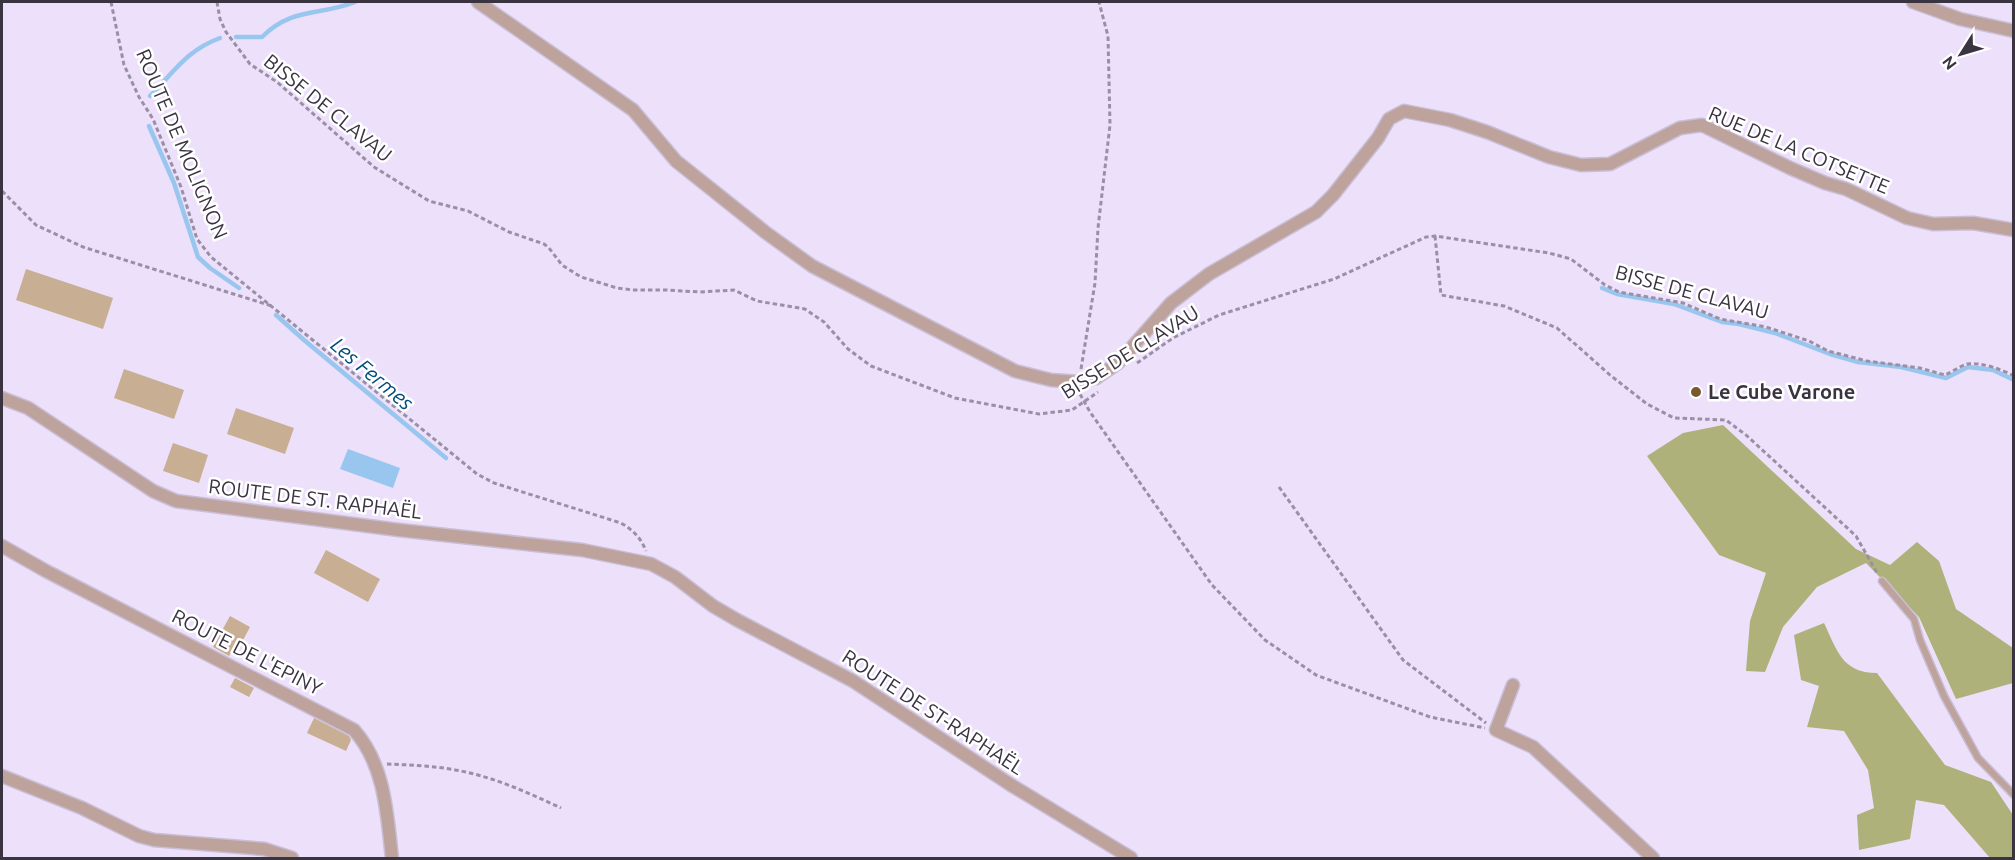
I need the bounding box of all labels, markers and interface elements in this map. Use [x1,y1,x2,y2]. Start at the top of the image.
north arrow [1931,24,1991,84]
street label: ROUTE DE MOLIGNON [132,45,233,242]
street label: BISSE DE CLAVAU [260,49,397,166]
text: N [1938,53,1960,73]
street label: RUE DE LA COTSETTE [1705,101,1893,198]
street label: BISSE DE CLAVAU [1613,260,1771,323]
street label: BISSE DE CLAVAU [1057,300,1203,403]
water label: Les Fermes [327,332,419,415]
place label: Le Cube Varone [1708,380,1855,403]
marker: Le Cube Varone [1689,385,1703,399]
street label: ROUTE DE ST. RAPHAËL [207,474,423,523]
street label: ROUTE DE L'EPINY [168,604,327,700]
street label: ROUTE DE ST-RAPHAËL [838,644,1028,779]

